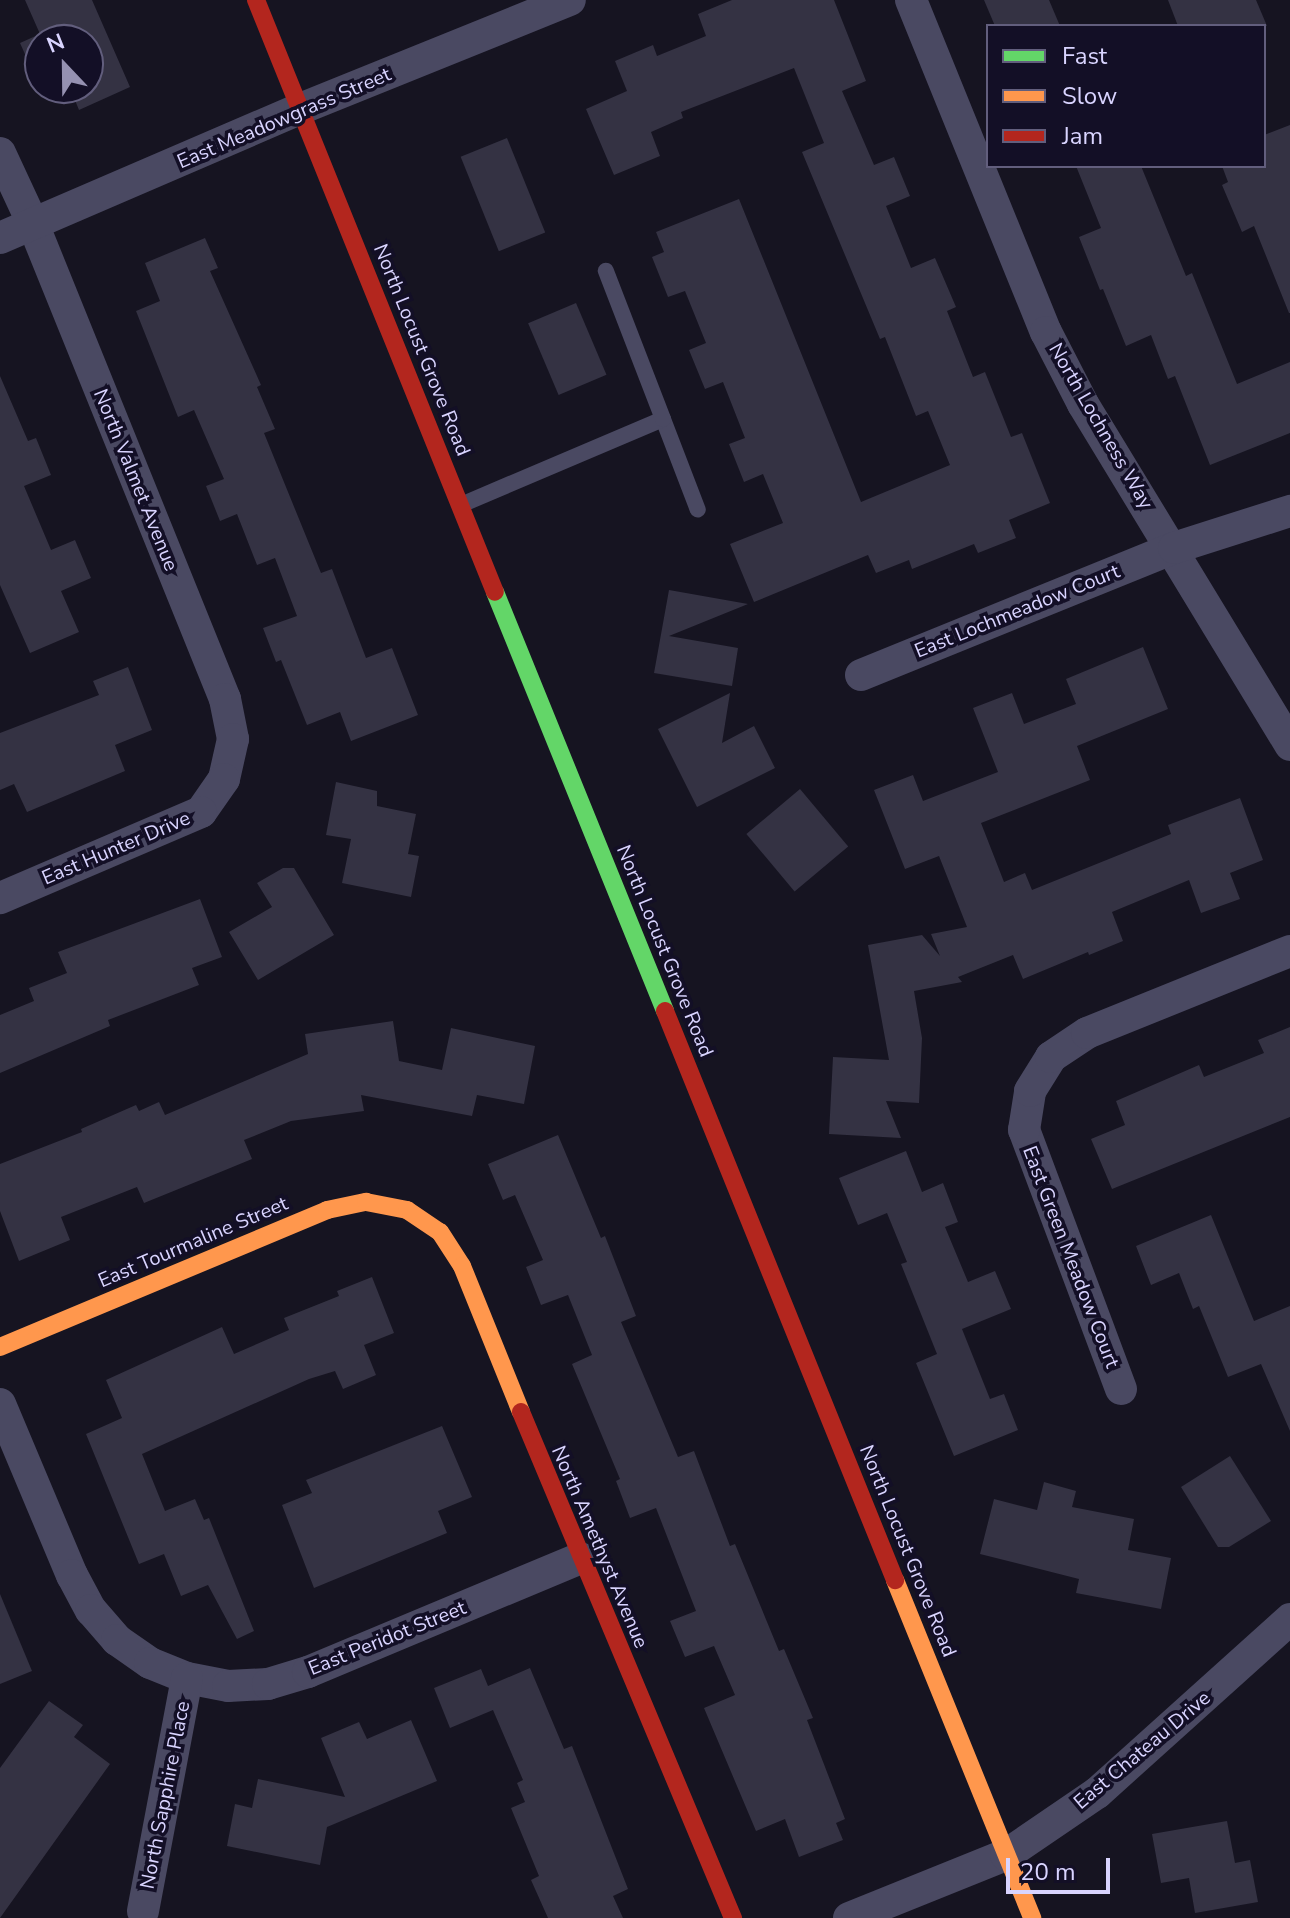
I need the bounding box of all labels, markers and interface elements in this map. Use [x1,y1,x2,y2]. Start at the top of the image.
north arrow [24,24,104,104]
legend [986,24,1266,168]
text: N [43,27,69,61]
text: Fast [1062,40,1107,72]
street label: East Meadowgrass Street [174,62,394,174]
text: Slow [1062,80,1117,112]
text: Jam [1062,120,1103,152]
street label: North Locust Grove Road [369,241,475,459]
street label: North Lochness Way [1044,339,1158,513]
street label: North Valmet Avenue [88,385,184,575]
street label: East Lochmeadow Court [911,559,1123,663]
street label: East Hunter Drive [38,806,194,890]
street label: North Locust Grove Road [612,842,718,1060]
street label: East Green Meadow Court [1018,1143,1124,1371]
street label: East Tourmaline Street [95,1191,291,1293]
street label: North Amethyst Avenue [546,1442,654,1652]
street label: North Locust Grove Road [855,1442,961,1660]
street label: East Peridot Street [305,1595,469,1681]
street label: East Chateau Drive [1069,1686,1215,1814]
street label: North Sapphire Place [135,1699,195,1891]
scale bar [1010,1842,1114,1892]
text: 20 m [1020,1856,1076,1888]

